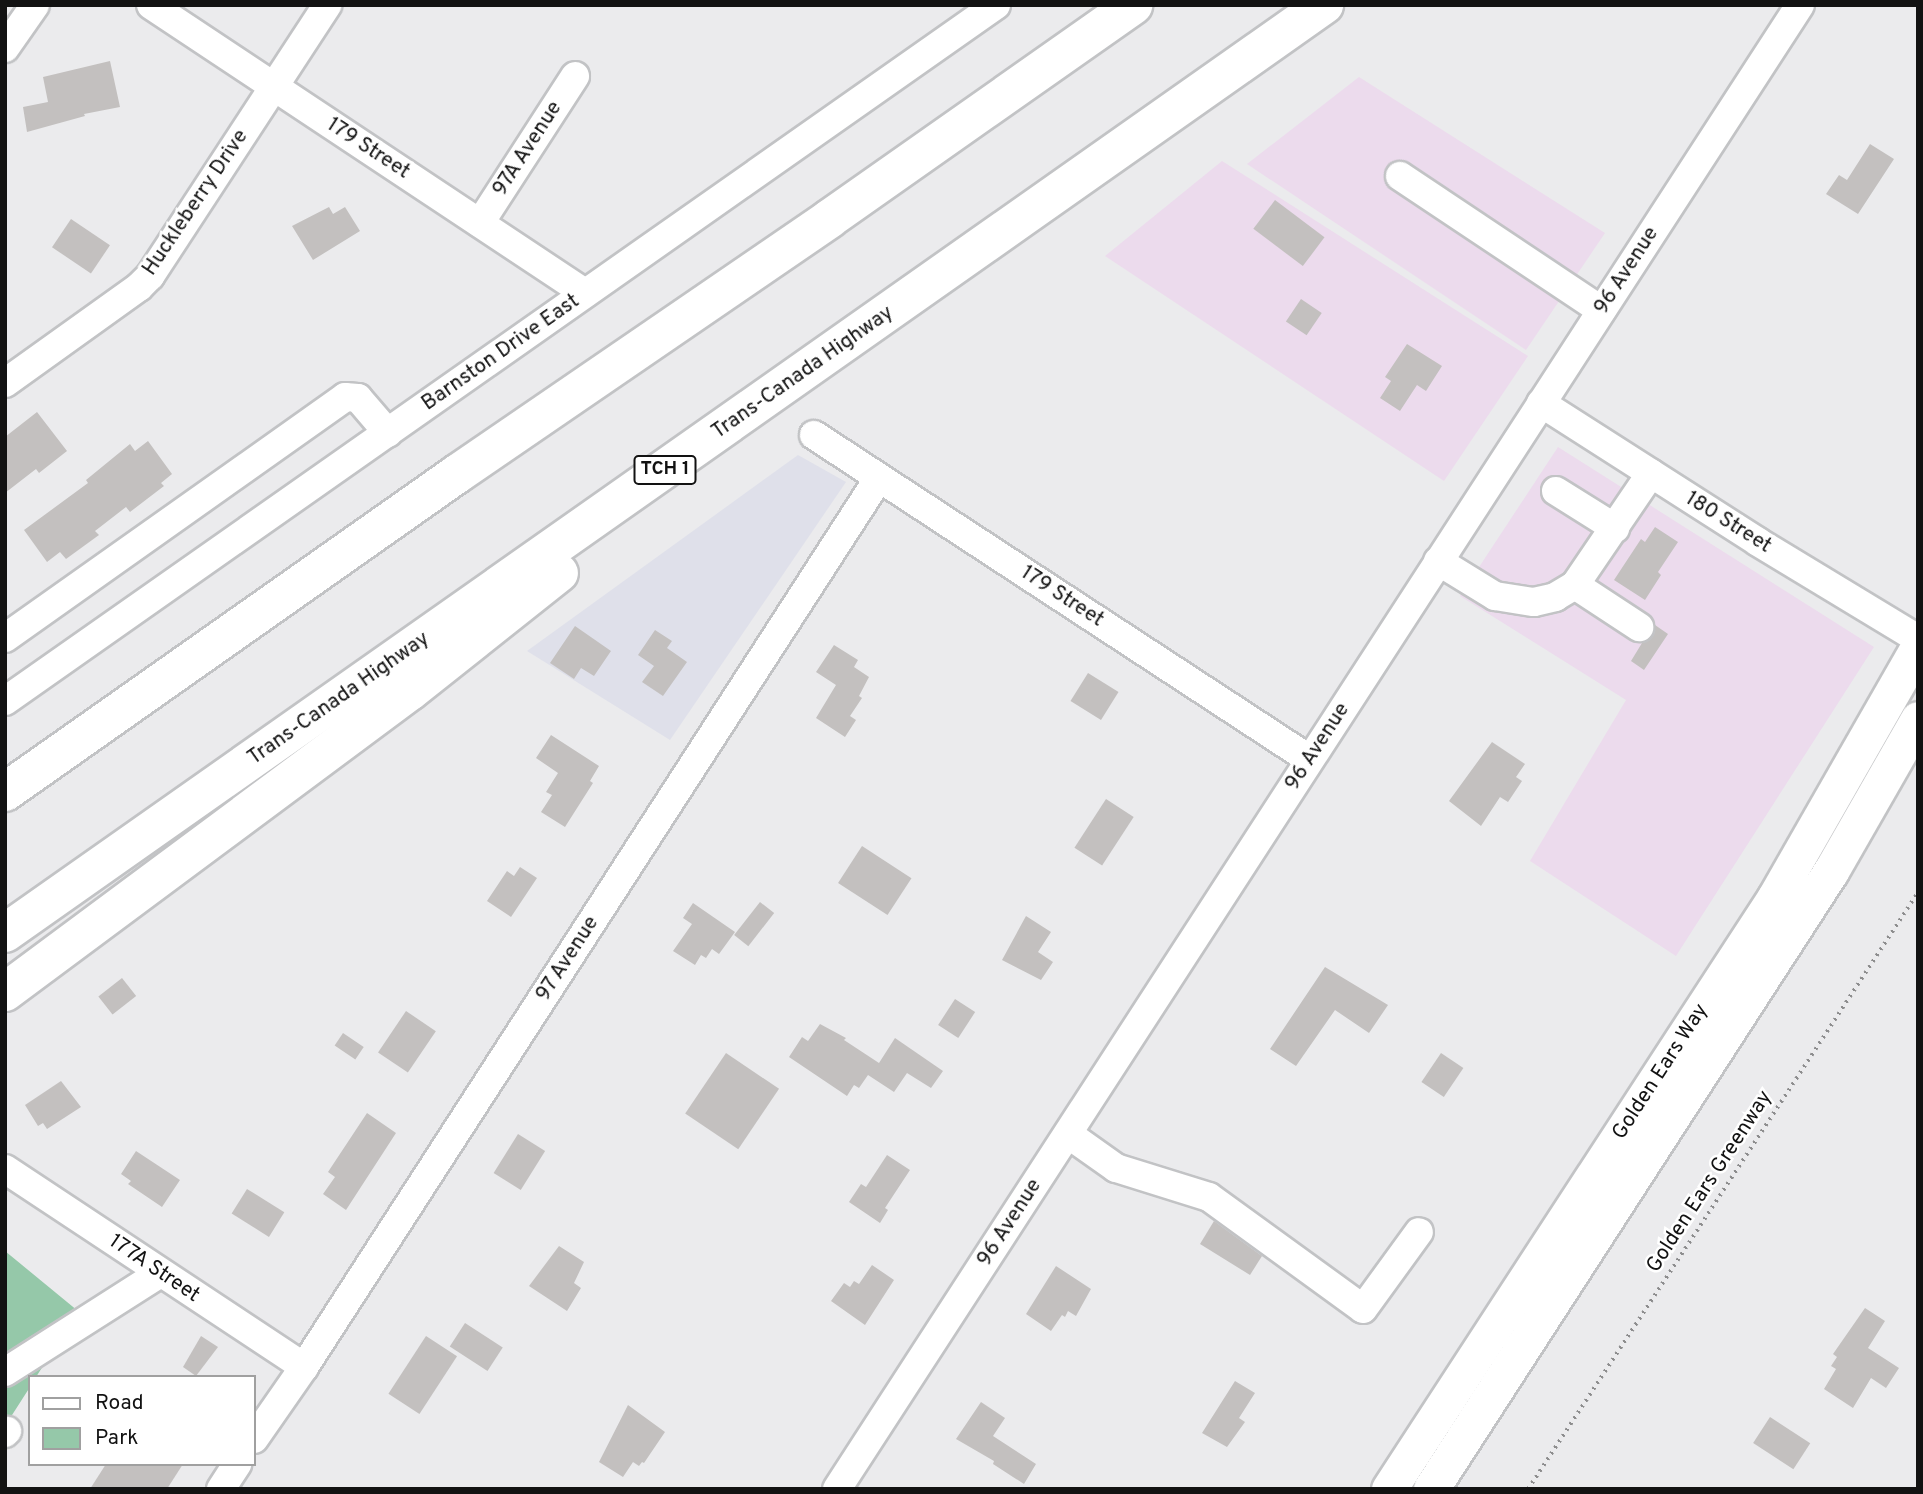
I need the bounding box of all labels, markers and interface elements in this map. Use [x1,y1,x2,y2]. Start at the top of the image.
street label: 97A Avenue [488,96,568,202]
street label: 179 Street [322,113,414,185]
street label: Huckleberry Drive [138,125,254,281]
street label: 96 Avenue [1589,222,1665,320]
street label: Barnston Drive East [417,289,585,417]
street label: Trans-Canada Highway [707,301,899,445]
road number: TCH 1 [634,454,696,485]
street label: 180 Street [1680,487,1776,559]
street label: 179 Street [1016,561,1108,633]
street label: Trans-Canada Highway [243,627,435,771]
street label: 96 Avenue [1280,698,1356,796]
street label: 97 Avenue [531,911,605,1007]
street label: Golden Ears Way [1608,999,1714,1145]
street label: Golden Ears Greenway [1642,1086,1778,1278]
street label: 96 Avenue [972,1174,1048,1272]
street label: 177A Street [103,1229,205,1309]
legend [28,1375,256,1466]
text: Road [95,1390,144,1417]
text: Park [95,1425,138,1452]

